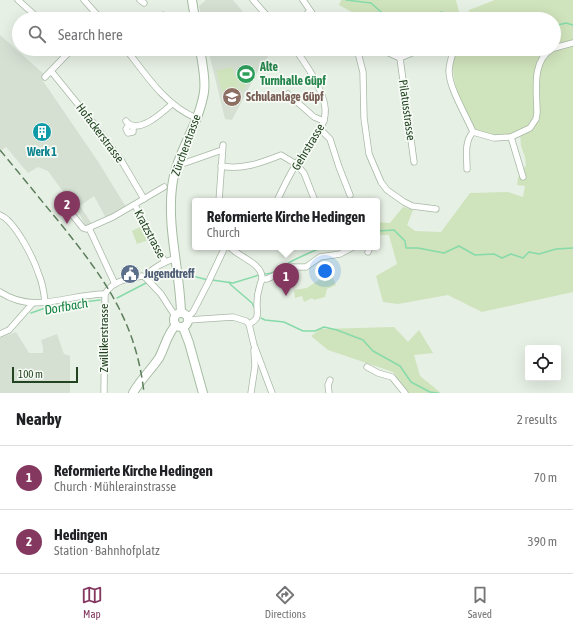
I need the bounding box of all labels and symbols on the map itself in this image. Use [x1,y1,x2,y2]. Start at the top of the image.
place label: Alte Turnhalle Güpf [259,60,326,88]
sports icon: Alte Turnhalle Güpf [235,63,257,85]
street label: Pilatusstrasse [396,79,418,141]
school or university icon: Schulanlage Güpf [221,86,243,108]
place label: Schulanlage Güpf [246,90,324,104]
street label: Hofackerstrasse [73,101,127,165]
street label: Zürcherstrasse [168,112,204,178]
building icon: Werk 1 [31,121,53,143]
street label: Gehrstrasse [289,121,327,173]
place label: Werk 1 [26,145,57,159]
pin: 2 [54,191,80,224]
street label: Kratzstrasse [131,207,169,261]
your location [315,261,335,281]
public building icon: Jugendtreff [119,263,141,285]
pin: 1 [273,263,299,296]
place label: Jugendtreff [143,267,195,281]
water label: Dorfbach [43,295,90,318]
street label: Zwillikerstrasse [97,304,111,372]
scale bar [12,365,78,384]

